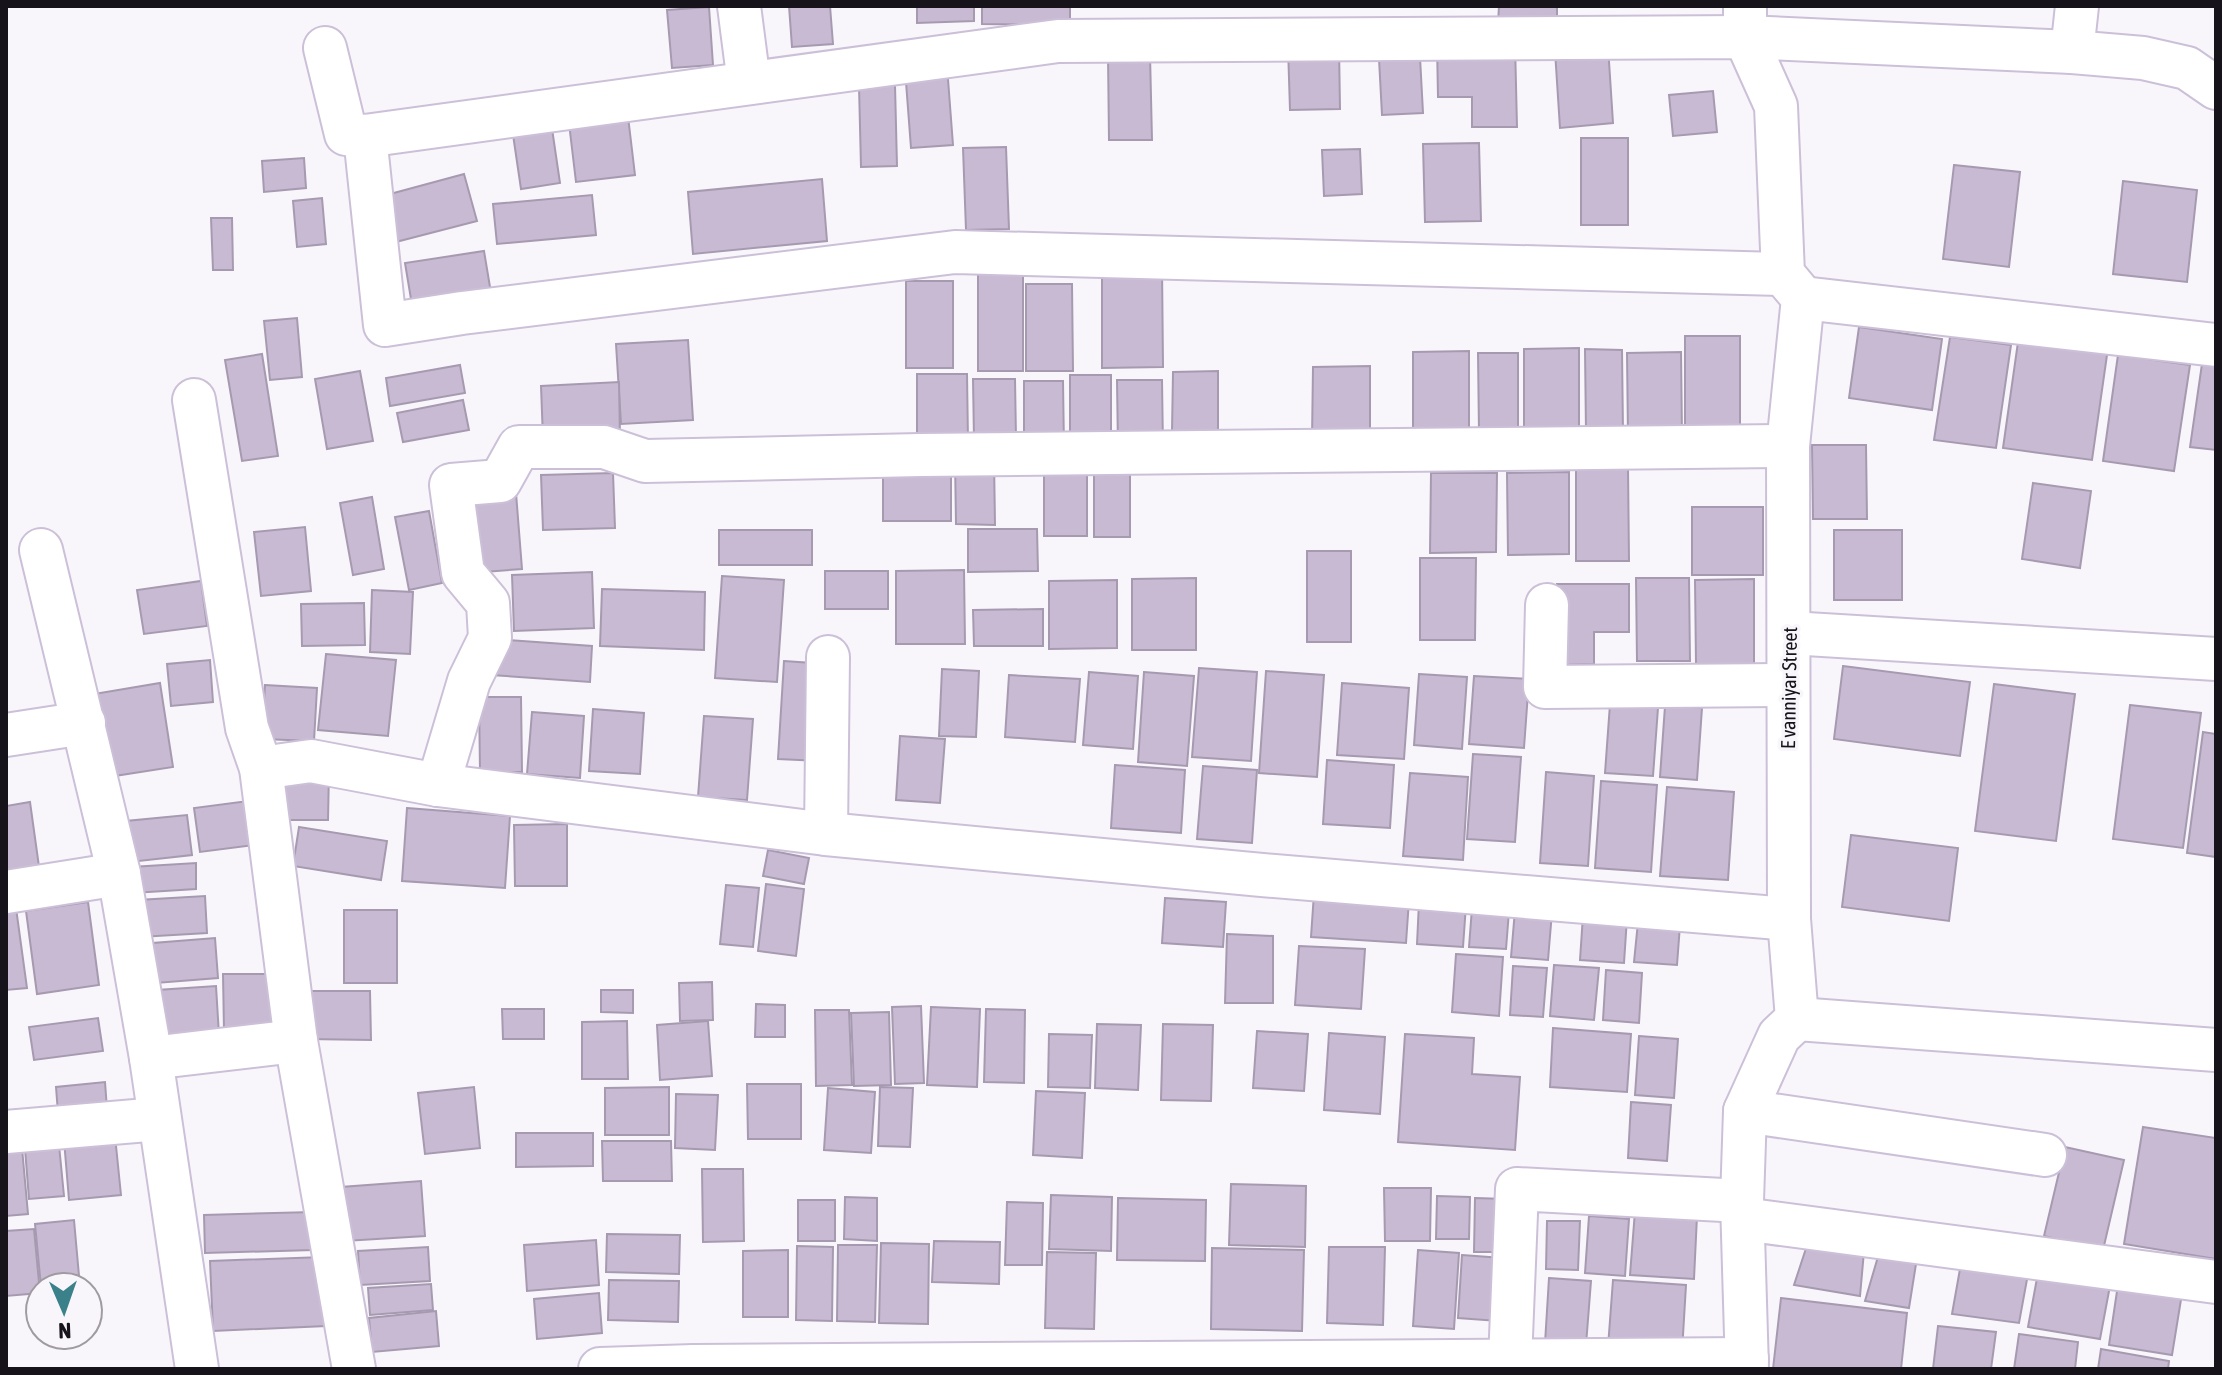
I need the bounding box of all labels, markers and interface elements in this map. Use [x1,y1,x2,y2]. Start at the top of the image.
street label: E vanniyar Street [1776,626,1801,749]
north arrow [24,1271,104,1351]
text: N [58,1318,72,1344]

